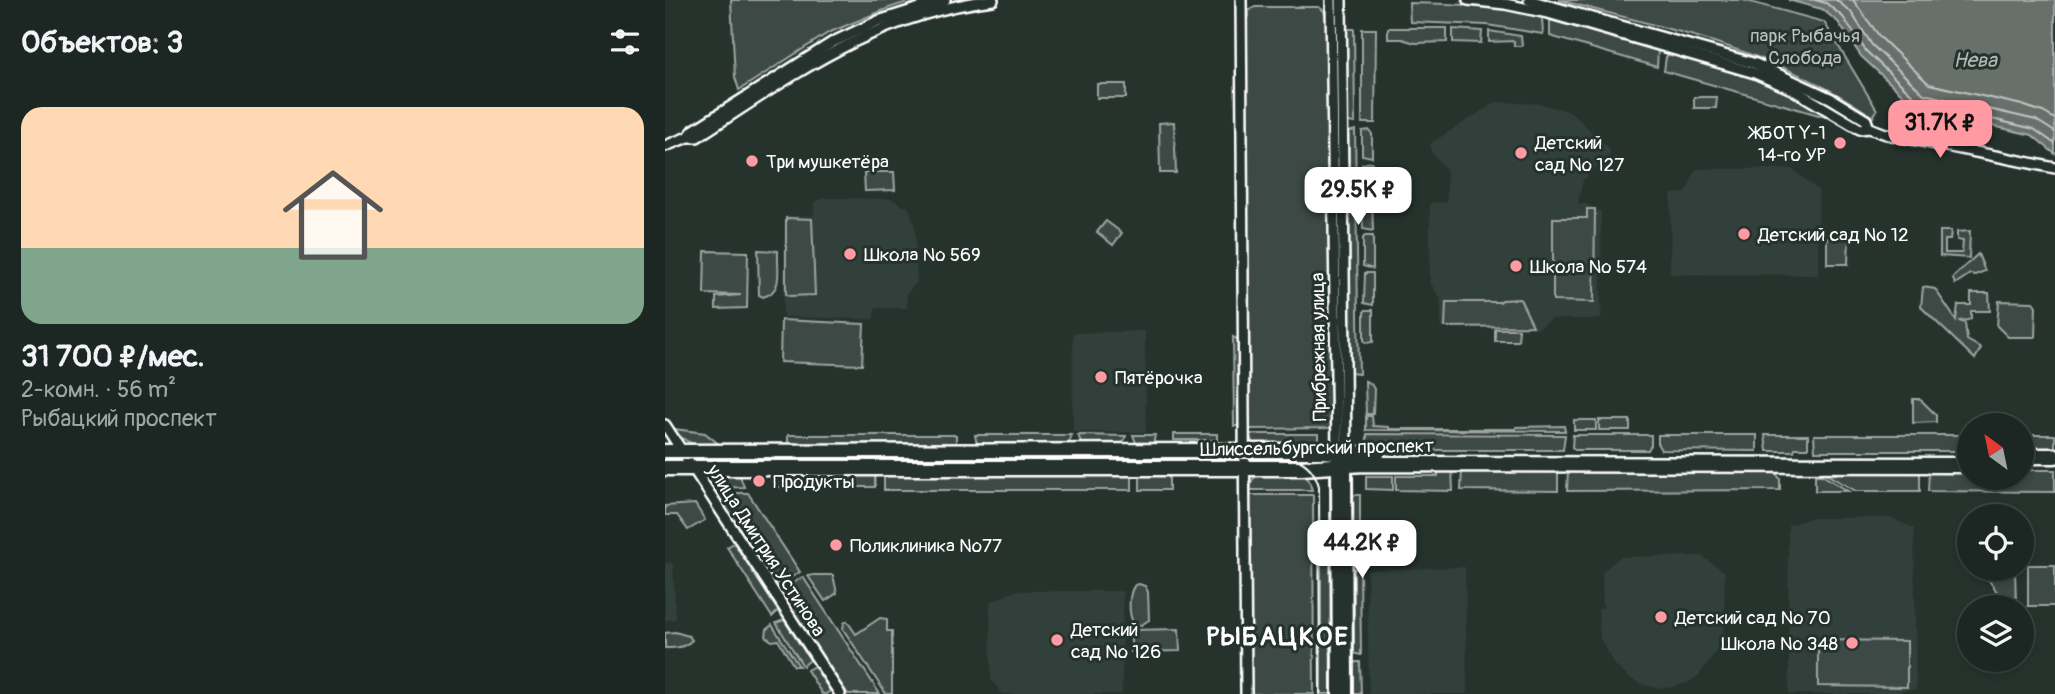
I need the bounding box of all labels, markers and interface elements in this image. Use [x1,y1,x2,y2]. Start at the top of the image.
icon: filters [606,23,644,61]
text: Объектов: 3 [21,24,183,61]
park label: парк Рыбачья Слобода [1750,24,1860,70]
water label: Нева [1953,47,1998,74]
pin: 31.7K ₽ [1875,100,2005,160]
text: 31.7K ₽ [1904,108,1976,137]
place label: ЖБОТ Y-1 14-го УР [1747,121,1827,167]
place label: Детский сад № 127 [1534,131,1624,177]
marker: ЖБОТ Y-1 14-го УР [1832,135,1848,151]
marker: Детский сад № 127 [1513,145,1529,161]
place label: Три мушкетёра [766,150,889,174]
icon: home [270,152,396,278]
marker: Три мушкетёра [744,153,760,169]
pin: 29.5K ₽ [1293,168,1423,227]
text: 29.5K ₽ [1321,175,1395,204]
place label: Детский сад № 12 [1757,223,1909,247]
marker: Детский сад № 12 [1736,226,1752,242]
place label: Школа № 569 [864,243,981,267]
marker: Школа № 569 [842,246,858,262]
place label: Школа № 574 [1530,255,1647,279]
marker: Школа № 574 [1508,258,1524,274]
street label: Прибрежная улица [1306,272,1332,422]
text: 31 700 ₽/мес. [21,338,204,375]
place label: Пятёрочка [1115,366,1203,390]
marker: Пятёрочка [1093,369,1109,385]
text: 2-комн. · 56 m² [21,375,176,404]
text: Рыбацкий проспект [21,404,217,433]
north arrow [1957,413,2033,490]
map controls [1957,413,2034,672]
street label: Шлиссельбургский проспект [1200,434,1435,462]
street label: улица Дмитрия Устинова [701,459,831,641]
place label: Продукты [773,470,855,494]
marker: Продукты [751,473,767,489]
button: locate [1957,504,2034,581]
pin: 44.2K ₽ [1297,520,1427,580]
text: 44.2K ₽ [1323,528,1401,557]
place label: Поликлиника №77 [850,534,1002,558]
marker: Поликлиника №77 [828,537,844,553]
button: layers [1957,595,2034,672]
place label: Детский сад № 70 [1674,606,1831,630]
marker: Детский сад № 70 [1653,609,1669,625]
place label: Детский сад № 126 [1070,618,1161,664]
district label: РЫБАЦКОЕ [1206,621,1350,653]
marker: Детский сад № 126 [1049,632,1065,648]
place label: Школа № 348 [1721,632,1838,656]
marker: Школа № 348 [1844,635,1860,651]

